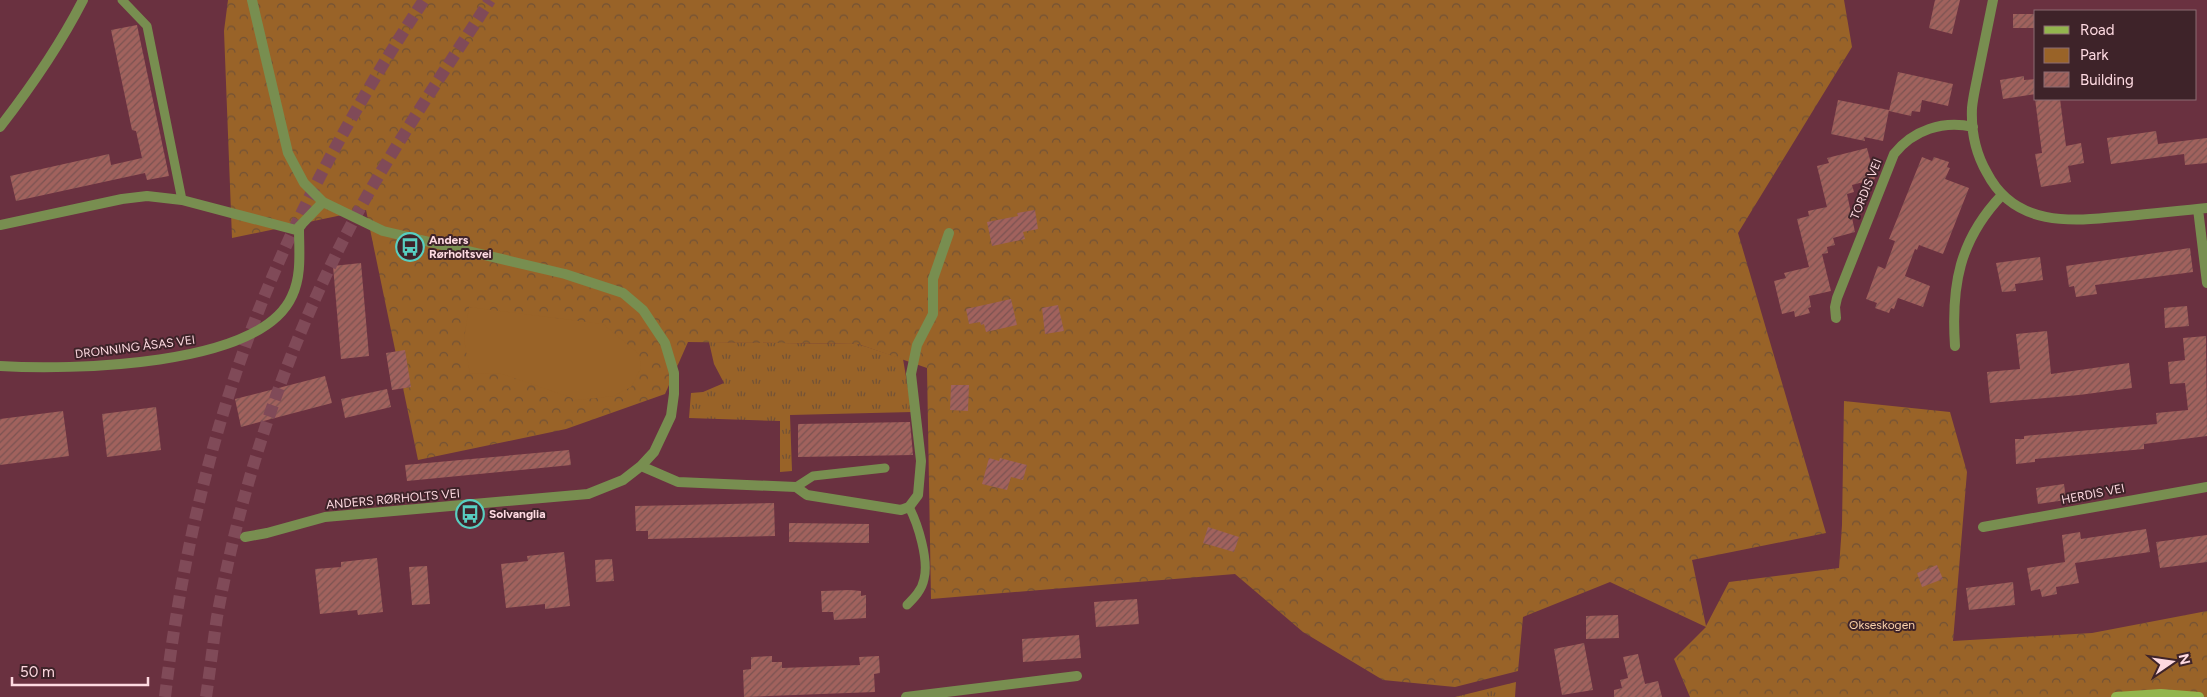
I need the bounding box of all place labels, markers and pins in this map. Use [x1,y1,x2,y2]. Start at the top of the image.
bus stop icon: Anders Rørholtsvei [395,232,425,262]
place label: Anders Rørholtsvei [429,233,492,261]
bus stop icon: Solvanglia [455,499,485,529]
place label: Solvanglia [489,507,546,521]

